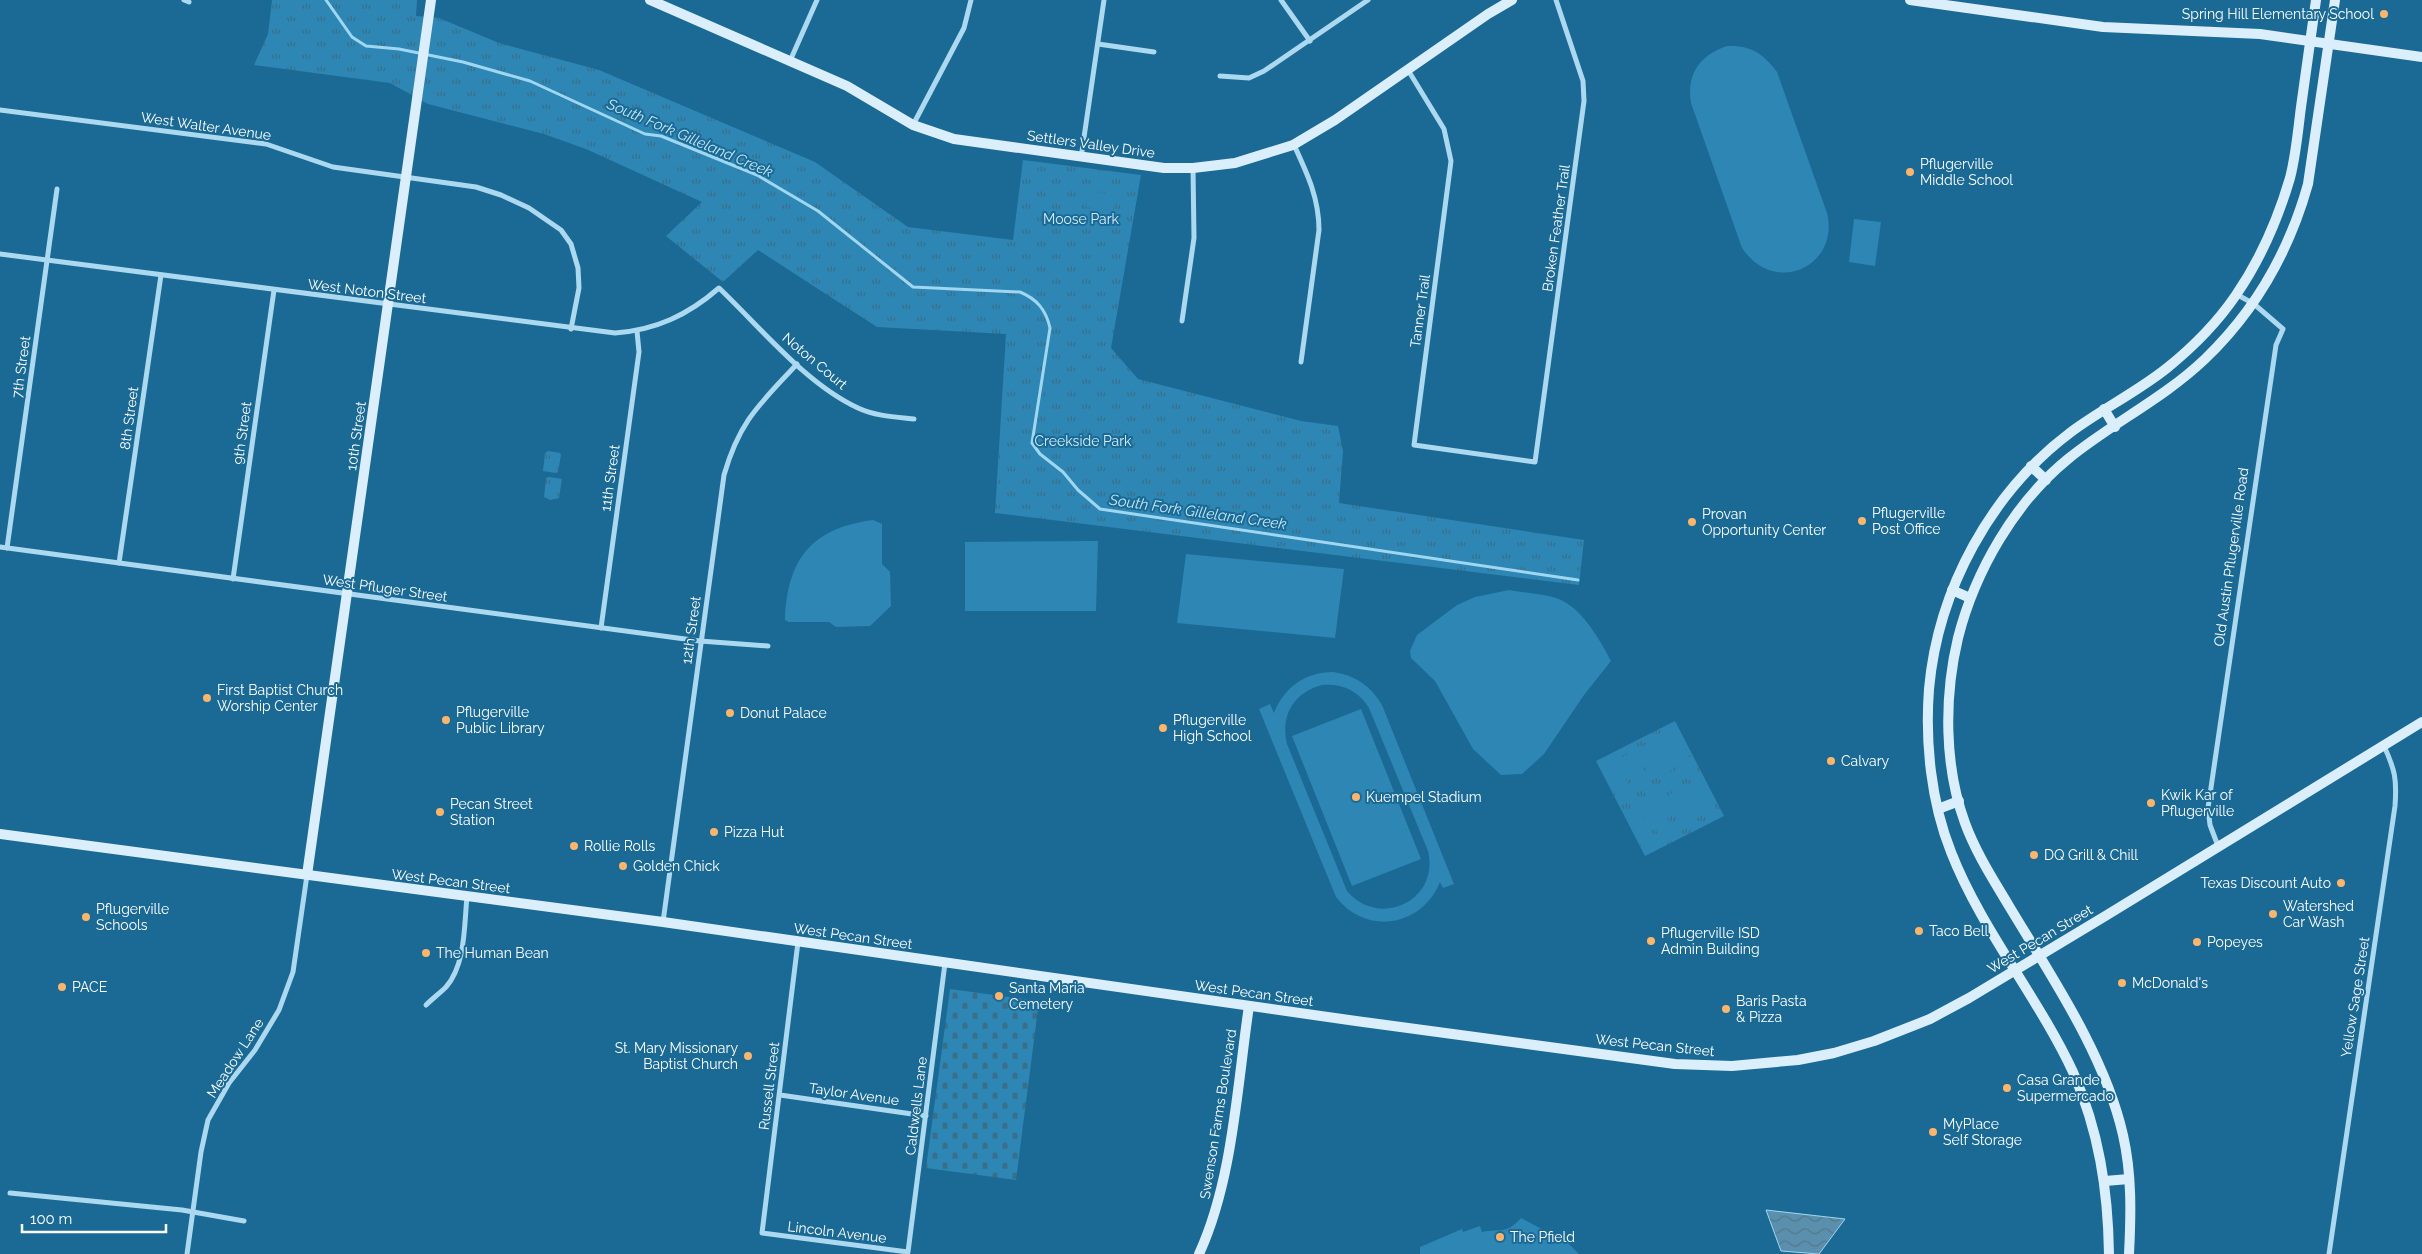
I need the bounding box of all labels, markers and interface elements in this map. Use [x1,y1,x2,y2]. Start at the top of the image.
place label: Spring Hill Elementary School [2182,6,2374,22]
marker: Spring Hill Elementary School [2378,8,2390,20]
water label: South Fork Gilleland Creek [603,94,776,181]
street label: West Walter Avenue [140,109,272,143]
street label: Settlers Valley Drive [1026,127,1156,161]
place label: Pflugerville Middle School [1920,156,2013,188]
street label: Broken Feather Trail [1539,163,1573,293]
marker: Pflugerville Middle School [1904,166,1916,178]
park label: Moose Park [1043,211,1120,227]
street label: Tanner Trail [1407,273,1433,349]
street label: West Noton Street [307,276,427,306]
street label: Noton Court [779,329,851,393]
street label: 7th Street [9,335,33,399]
street label: 8th Street [117,385,141,451]
street label: 9th Street [230,400,254,466]
street label: 10th Street [343,400,369,472]
park label: Creekside Park [1034,433,1132,449]
street label: 11th Street [597,443,623,512]
street label: Old Austin Pflugerville Road [2211,467,2251,647]
water label: South Fork Gilleland Creek [1107,491,1288,533]
place label: Pflugerville Post Office [1872,505,1945,537]
place label: Provan Opportunity Center [1702,506,1826,538]
marker: Pflugerville Post Office [1856,515,1868,527]
marker: Provan Opportunity Center [1686,516,1698,528]
street label: West Pfluger Street [322,571,449,605]
street label: 12th Street [678,595,704,665]
place label: First Baptist Church Worship Center [217,682,343,714]
marker: First Baptist Church Worship Center [201,692,213,704]
place label: Pflugerville Public Library [456,704,545,736]
place label: Donut Palace [740,705,827,721]
marker: Donut Palace [724,707,736,719]
place label: Pflugerville High School [1173,712,1252,744]
marker: Pflugerville Public Library [440,714,452,726]
marker: Pflugerville High School [1157,722,1169,734]
place label: Calvary [1841,753,1890,769]
marker: Calvary [1825,755,1837,767]
place label: Kwik Kar of Pflugerville [2161,787,2234,819]
place label: Kuempel Stadium [1366,789,1482,805]
marker: Kuempel Stadium [1350,791,1362,803]
place label: Pecan Street Station [450,796,533,828]
marker: Kwik Kar of Pflugerville [2145,797,2157,809]
marker: Pecan Street Station [434,806,446,818]
place label: Pizza Hut [724,824,784,840]
marker: Pizza Hut [708,826,720,838]
place label: Rollie Rolls [584,838,656,854]
marker: Rollie Rolls [568,840,580,852]
place label: DQ Grill & Chill [2044,847,2138,863]
marker: DQ Grill & Chill [2028,849,2040,861]
place label: Golden Chick [633,858,720,874]
marker: Golden Chick [617,860,629,872]
street label: West Pecan Street [391,866,512,896]
place label: Texas Discount Auto [2201,875,2331,891]
marker: Texas Discount Auto [2335,877,2347,889]
place label: Watershed Car Wash [2283,898,2354,930]
place label: Pflugerville Schools [96,901,169,933]
street label: West Pecan Street [1985,901,2096,977]
marker: Watershed Car Wash [2267,908,2279,920]
marker: Pflugerville Schools [80,911,92,923]
street label: West Pecan Street [793,920,914,952]
place label: Taco Bell [1929,923,1989,939]
place label: Pflugerville ISD Admin Building [1661,925,1760,957]
marker: Taco Bell [1913,925,1925,937]
place label: Popeyes [2207,934,2263,950]
marker: Pflugerville ISD Admin Building [1645,935,1657,947]
street label: Yellow Sage Street [2338,935,2372,1058]
marker: Popeyes [2191,936,2203,948]
place label: The Human Bean [436,945,549,961]
marker: The Human Bean [420,947,432,959]
place label: McDonald's [2132,975,2208,991]
street label: West Pecan Street [1194,977,1315,1009]
marker: McDonald's [2116,977,2128,989]
place label: PACE [72,979,107,995]
place label: Santa Maria Cemetery [1009,980,1085,1012]
marker: PACE [56,981,68,993]
marker: Santa Maria Cemetery [993,990,1005,1002]
place label: Baris Pasta & Pizza [1736,993,1807,1025]
marker: Baris Pasta & Pizza [1720,1003,1732,1015]
street label: Meadow Lane [203,1015,267,1101]
street label: Swenson Farms Boulevard [1197,1028,1239,1200]
street label: West Pecan Street [1595,1031,1716,1059]
place label: St. Mary Missionary Baptist Church [615,1040,738,1072]
street label: Russell Street [756,1041,782,1131]
marker: St. Mary Missionary Baptist Church [742,1050,754,1062]
street label: Caldwells Lane [902,1056,930,1156]
place label: Casa Grande Supermercado [2017,1072,2114,1104]
street label: Taylor Avenue [808,1080,900,1108]
marker: Casa Grande Supermercado [2001,1082,2013,1094]
place label: MyPlace Self Storage [1943,1116,2022,1148]
marker: MyPlace Self Storage [1927,1126,1939,1138]
scale bar [22,1202,166,1234]
text: 100 m [30,1210,72,1228]
street label: Lincoln Avenue [787,1218,887,1246]
place label: The Pfield [1510,1229,1575,1245]
marker: The Pfield [1494,1231,1506,1243]

